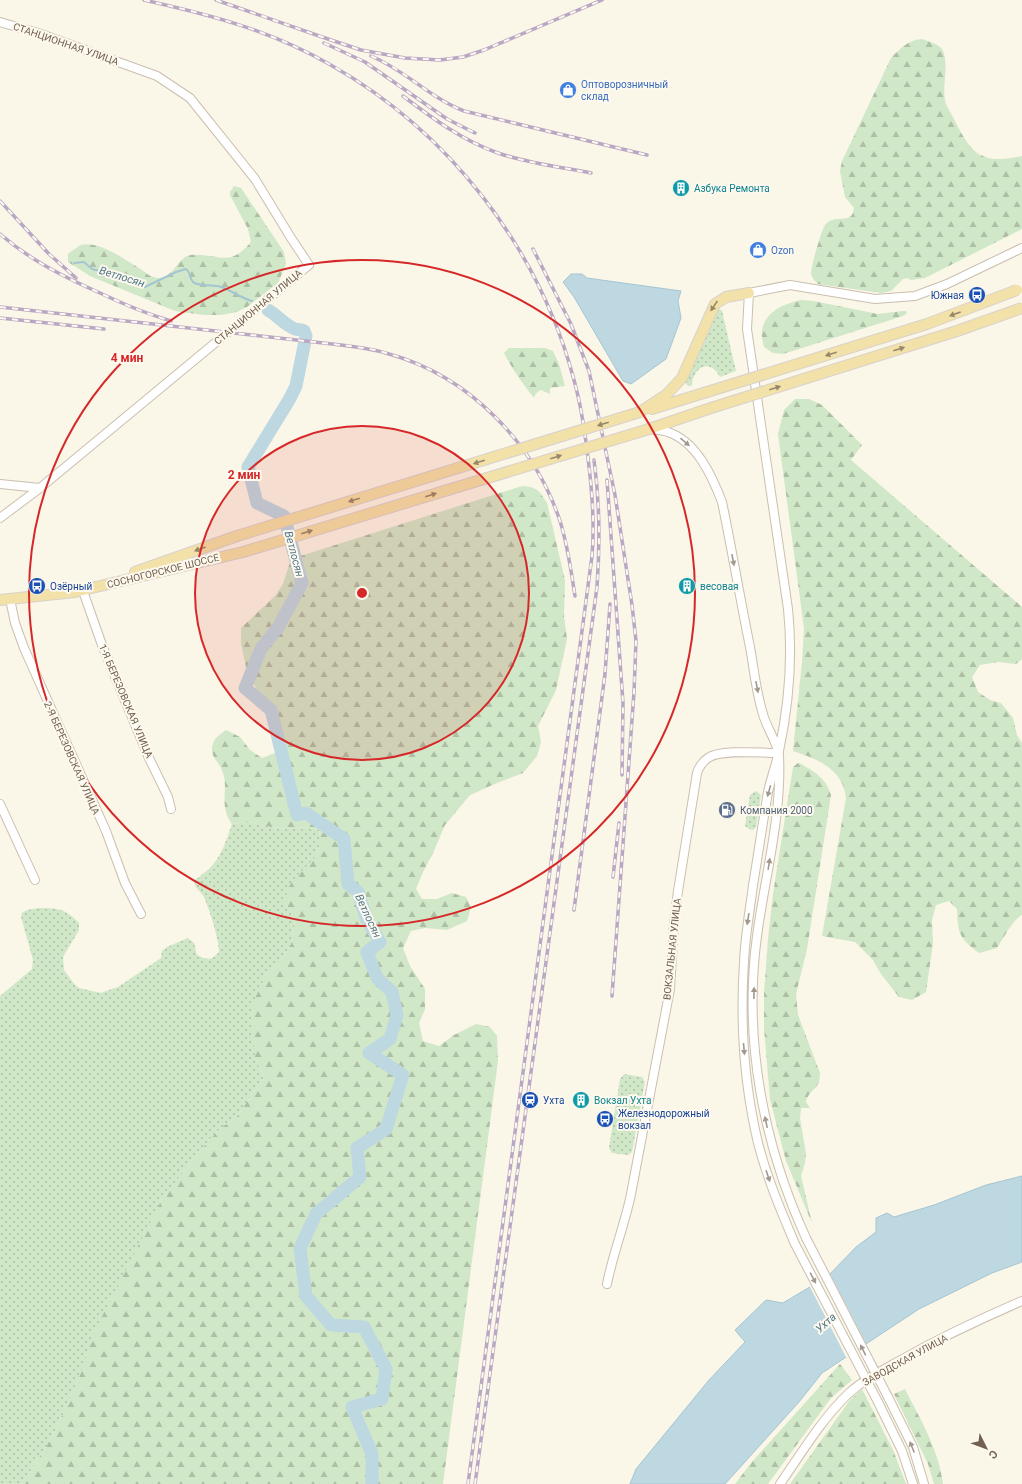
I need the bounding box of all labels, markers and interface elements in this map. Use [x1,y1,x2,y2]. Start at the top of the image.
street label: СТАНЦИОННАЯ УЛИЦА [12,21,121,67]
place label: Оптоворозничный склад [581,79,668,102]
shop icon: Оптоворозничный склад [558,80,578,100]
building icon: Азбука Ремонта [671,178,691,198]
place label: Азбука Ремонта [694,183,770,194]
shop icon: Ozon [748,240,768,260]
place label: Ozon [771,245,794,256]
water label: Ветлосян [98,264,146,290]
street label: СТАНЦИОННАЯ УЛИЦА [212,267,304,347]
bus stop icon: Южная [967,285,987,305]
place label: Южная [931,290,964,301]
one-way arrow [711,301,718,312]
one-way arrow [948,311,960,317]
one-way arrow [894,346,906,352]
text: 4 мин [111,351,143,365]
one-way arrow [825,351,837,357]
one-way arrow [769,385,781,391]
one-way arrow [597,421,609,427]
one-way arrow [679,438,690,447]
one-way arrow [550,454,562,460]
one-way arrow [472,459,484,465]
text: 2 мин [228,468,260,482]
one-way arrow [425,491,437,497]
one-way arrow [348,497,360,503]
one-way arrow [301,529,313,535]
water label: Ветлосян [282,530,306,578]
one-way arrow [194,546,206,552]
street label: СОСНОГОРСКОЕ ШОССЕ [106,552,221,590]
one-way arrow [730,554,736,566]
bus stop icon: Озёрный [27,576,47,596]
building icon: весовая [677,576,697,596]
place label: Озёрный [50,581,92,592]
place label: весовая [700,581,739,592]
centre of rings [355,586,369,600]
street label: 1-Я БЕРЕЗОВСКАЯ УЛИЦА [97,642,155,760]
one-way arrow [755,681,761,693]
street label: 2-Я БЕРЕЗОВСКАЯ УЛИЦА [42,700,102,817]
one-way arrow [765,784,771,797]
fuel station icon: Компания 2000 [717,800,737,820]
place label: Компания 2000 [740,805,813,816]
one-way arrow [766,858,772,870]
water label: Ветлосян [352,892,384,940]
street label: ВОКЗАЛЬНАЯ УЛИЦА [661,897,683,1000]
one-way arrow [745,913,751,925]
one-way arrow [750,987,757,999]
one-way arrow [740,1043,747,1055]
station icon: Ухта [520,1090,540,1110]
building icon: Вокзал Ухта [571,1090,591,1110]
place label: Ухта [543,1095,564,1106]
place label: Вокзал Ухта [594,1095,652,1106]
place label: Железнодорожный вокзал [618,1108,710,1131]
bus stop icon: Железнодорожный вокзал [595,1109,615,1129]
one-way arrow [763,1116,769,1128]
one-way arrow [765,1170,771,1182]
one-way arrow [810,1273,816,1284]
water label: Ухта [813,1310,839,1335]
street label: ЗАВОДСКАЯ УЛИЦА [861,1332,950,1388]
one-way arrow [860,1344,867,1355]
north arrow [966,1428,1006,1468]
one-way arrow [909,1440,915,1452]
text: С [986,1447,1000,1461]

